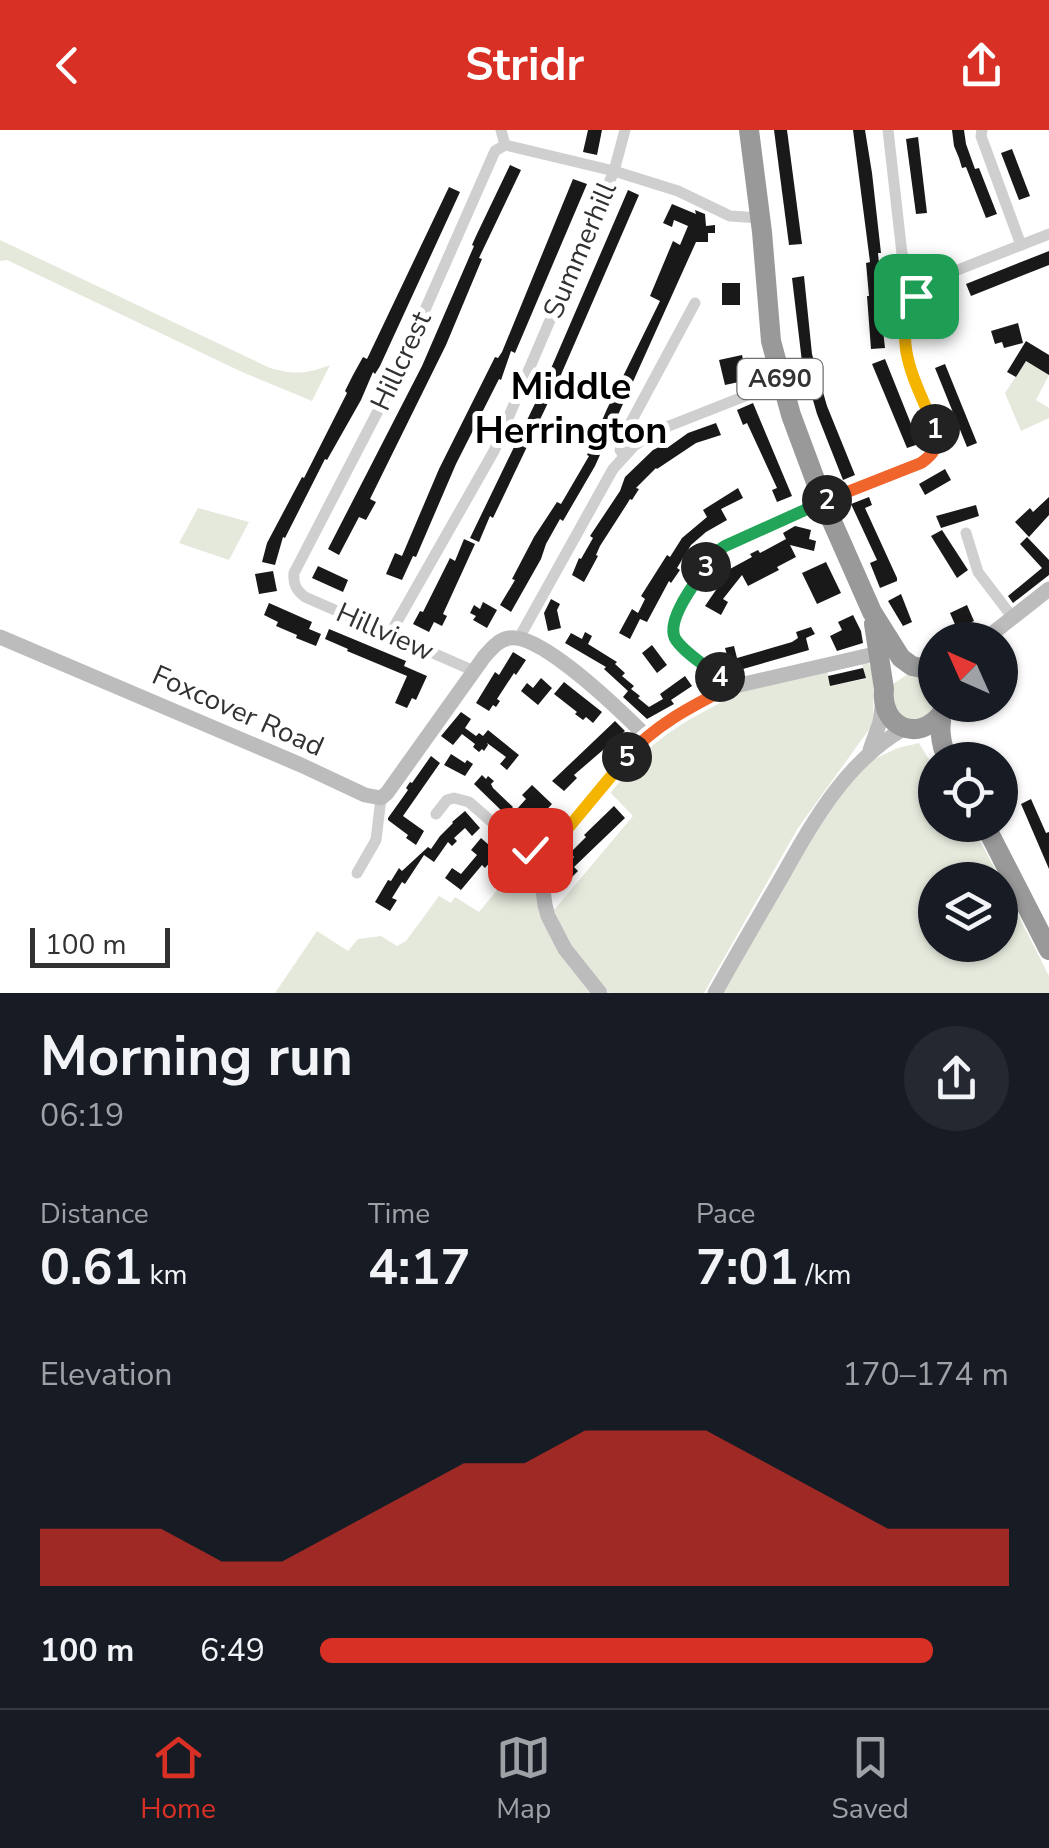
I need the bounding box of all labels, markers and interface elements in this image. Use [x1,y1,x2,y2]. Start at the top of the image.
text: Stridr [465,35,584,96]
icon: back [40,38,95,93]
icon: share [954,38,1009,93]
street label: Summerhill [534,175,626,324]
pin [874,254,959,339]
icon: arrive [889,269,944,324]
street label: Hillcrest [362,305,441,417]
road number: A690 [738,359,822,399]
district label: Middle Herrington [474,361,668,456]
pin: 1 [910,404,960,454]
text: 1 [927,410,943,448]
pin: 2 [802,475,852,525]
text: 2 [819,481,835,519]
pin: 3 [681,542,731,592]
text: 3 [698,548,714,586]
street label: Hillview [330,594,440,670]
north arrow [918,622,1018,722]
map controls [918,622,1018,962]
pin: 4 [695,652,745,702]
street label: Foxcover Road [146,656,330,766]
text: 4 [712,658,728,696]
pin: 5 [602,732,652,782]
text: 5 [619,738,635,776]
button: locate [918,742,1018,842]
pin [488,808,573,893]
icon: check [503,823,558,878]
button: layers [918,862,1018,962]
scale bar [30,923,170,968]
text: 100 m [45,926,127,964]
text: Morning run [40,1019,353,1094]
button: share [904,1026,1009,1131]
text: 06:19 [40,1094,124,1137]
text: Distance [40,1195,149,1233]
text: Time [368,1195,430,1233]
text: Pace [696,1195,755,1233]
text: 0.61 [40,1233,142,1302]
text: 4:17 [368,1233,470,1302]
text: 7:01 [696,1233,798,1302]
text: km [142,1256,188,1294]
text: /km [798,1256,851,1294]
text: Elevation [40,1353,173,1396]
text: 170–174 m [842,1353,1009,1396]
text: 100 m [40,1629,134,1672]
text: 6:49 [200,1629,265,1672]
tab: Home [140,1730,216,1828]
tab: Map [496,1730,551,1828]
tab: Saved [831,1730,909,1828]

